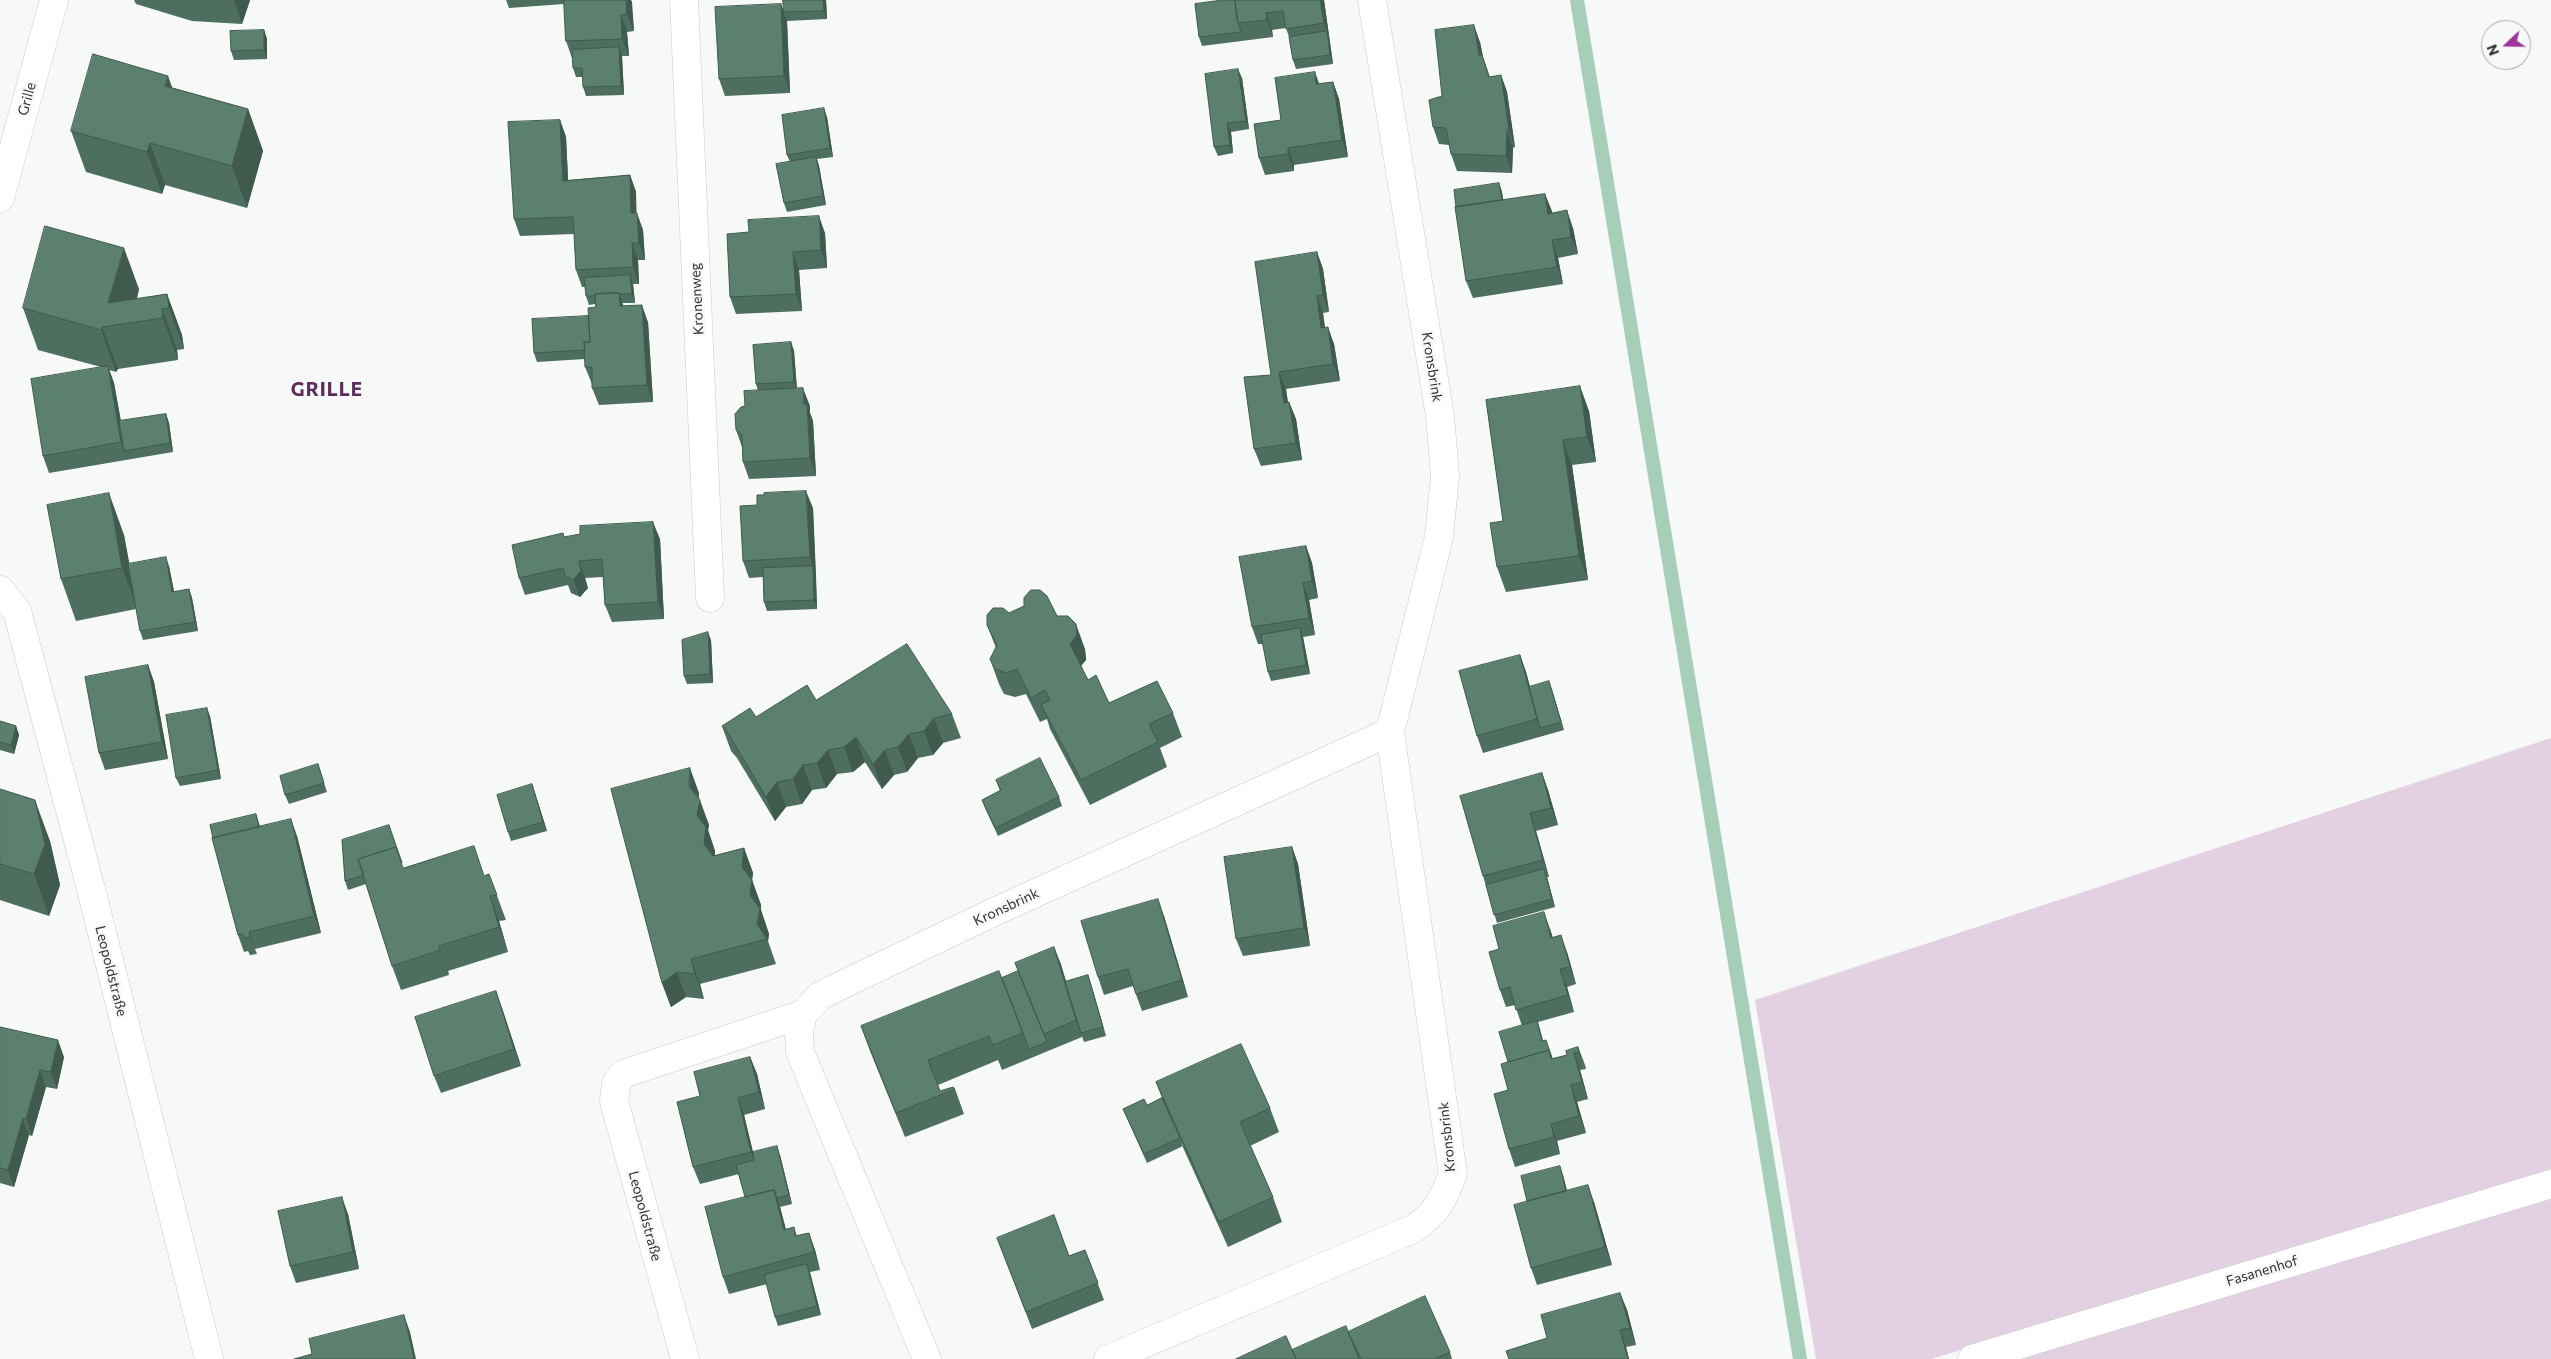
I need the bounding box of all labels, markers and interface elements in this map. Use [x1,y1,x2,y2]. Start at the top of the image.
north arrow [2481,20,2531,70]
text: N [2483,42,2502,58]
street label: Grille [14,80,40,118]
street label: Kronenweg [687,262,707,336]
street label: Kronsbrink [1418,331,1446,403]
district label: GRILLE [290,379,364,401]
street label: Kronsbrink [970,884,1042,930]
street label: Leopoldstraße [92,924,130,1018]
street label: Kronsbrink [1435,1101,1459,1173]
street label: Leopoldstraße [625,1169,665,1263]
street label: Fasanenhof [2224,1252,2300,1290]

